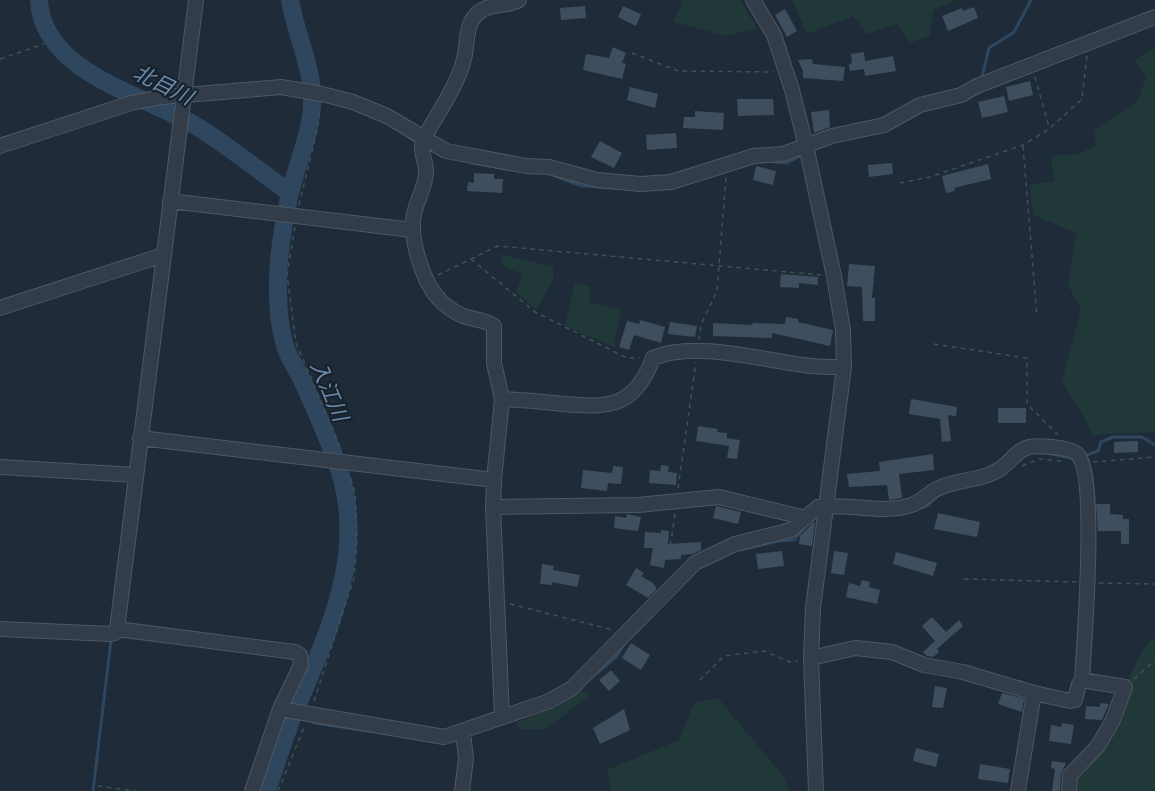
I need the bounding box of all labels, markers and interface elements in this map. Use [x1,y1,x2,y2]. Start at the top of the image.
water label: 北目川 [128,60,198,113]
water label: 入江川 [303,357,353,428]

